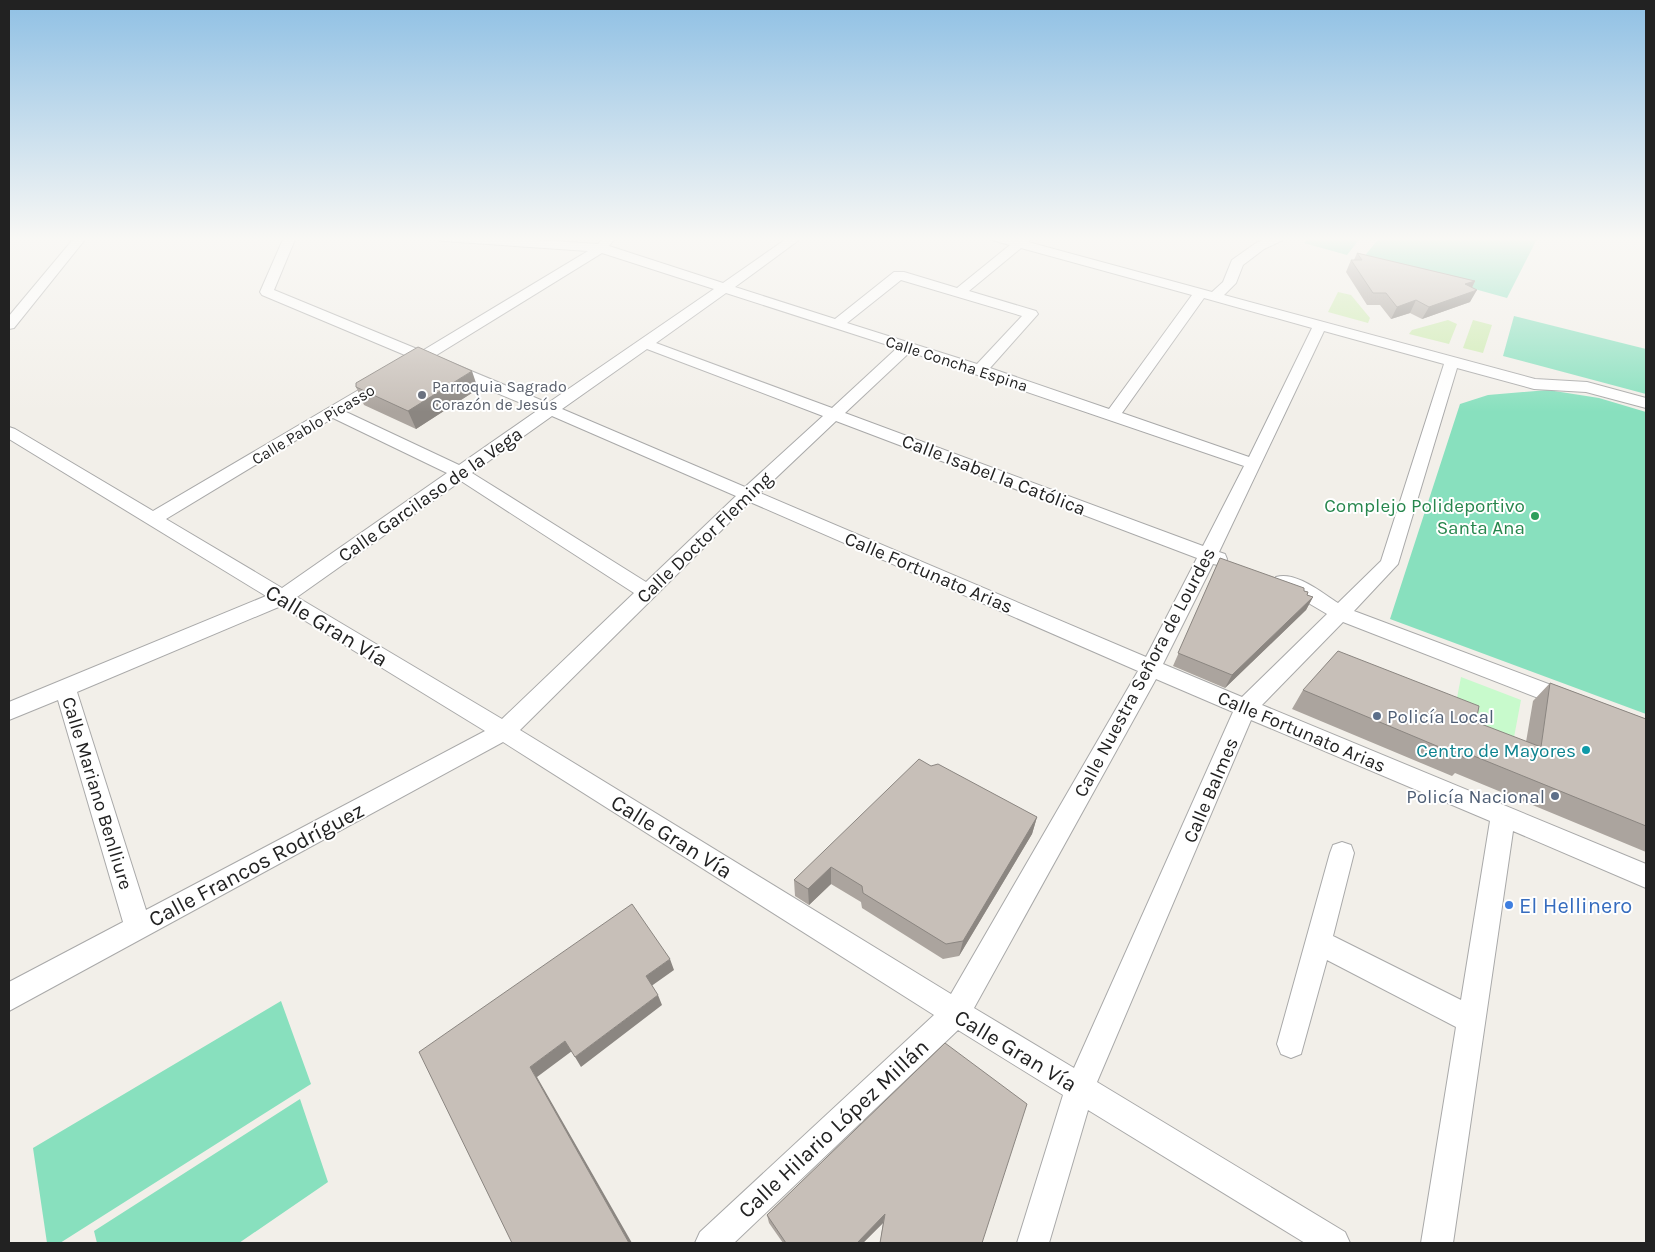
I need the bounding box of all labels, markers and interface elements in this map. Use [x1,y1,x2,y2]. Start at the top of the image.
street label: Calle Concha Espina [883,332,1030,395]
place label: Parroquia Sagrado Corazón de Jesús [432,377,567,414]
street label: Calle Pablo Picasso [248,380,378,469]
marker: Parroquia Sagrado Corazón de Jesús [416,389,428,401]
street label: Calle Garcilaso de la Vega [334,423,527,567]
street label: Calle Isabel la Católica [899,430,1089,520]
street label: Calle Doctor Fleming [633,467,777,608]
place label: Complejo Polideportivo Santa Ana [1324,495,1525,539]
marker: Complejo Polideportivo Santa Ana [1529,510,1541,522]
street label: Calle Fortunato Arias [841,528,1016,618]
street label: Calle Nuestra Señora de Lourdes [1070,544,1220,801]
street label: Calle Gran Vía [261,579,392,673]
street label: Calle Fortunato Arias [1214,687,1389,777]
street label: Calle Mariano Benlliure [57,694,137,892]
place label: Policía Local [1387,706,1494,728]
marker: Policía Local [1371,710,1383,722]
street label: Calle Balmes [1179,734,1243,846]
place label: Centro de Mayores [1416,740,1576,762]
marker: Centro de Mayores [1580,744,1592,756]
place label: Policía Nacional [1406,786,1545,808]
street label: Calle Gran Vía [606,789,737,884]
marker: Policía Nacional [1549,790,1561,802]
street label: Calle Francos Rodríguez [144,797,369,933]
place label: El Hellinero [1519,893,1632,919]
marker: El Hellinero [1503,899,1515,911]
street label: Calle Gran Vía [950,1004,1081,1098]
street label: Calle Hilario López Millán [733,1034,934,1224]

